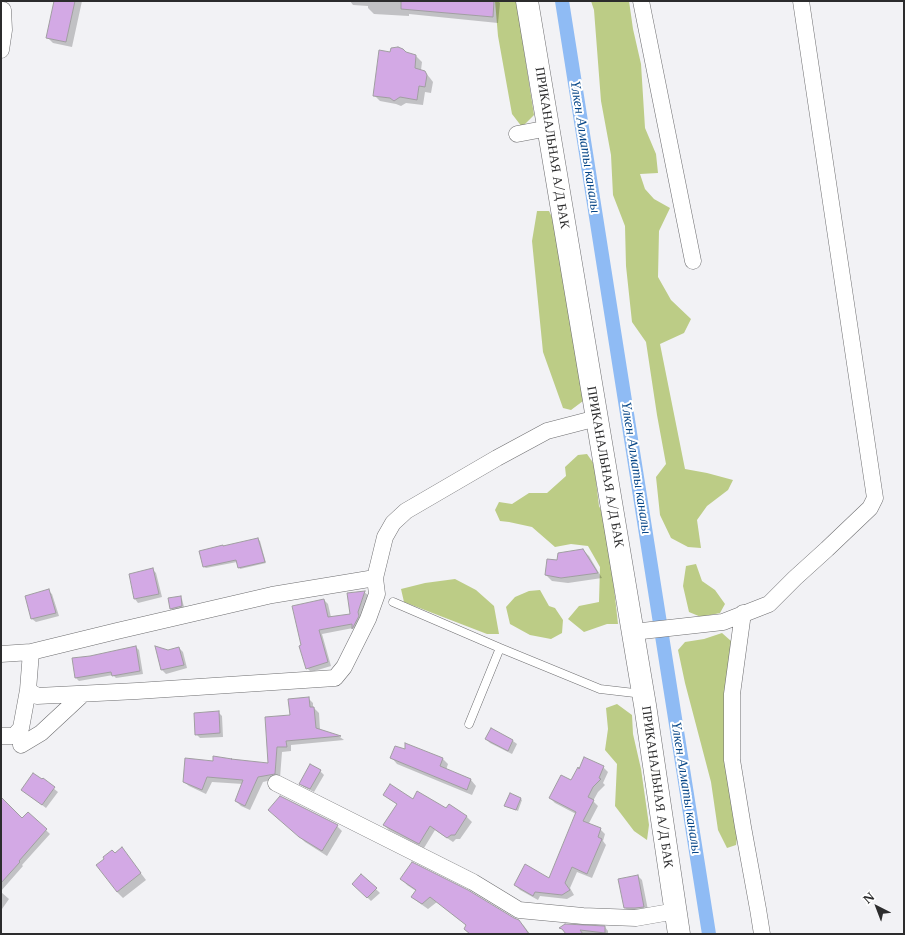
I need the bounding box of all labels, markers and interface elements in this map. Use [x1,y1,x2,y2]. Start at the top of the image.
street label: ПРИКАНАЛЬНАЯ А/Д БАК [531,66,573,230]
water label: Үлкен Алматы каналы [566,80,604,214]
street label: ПРИКАНАЛЬНАЯ А/Д БАК [583,385,627,549]
water label: Үлкен Алматы каналы [617,401,655,535]
street label: ПРИКАНАЛЬНАЯ А/Д БАК [638,705,676,869]
water label: Үлкен Алматы каналы [667,721,705,855]
north arrow [857,887,897,927]
text: N [860,889,877,907]

